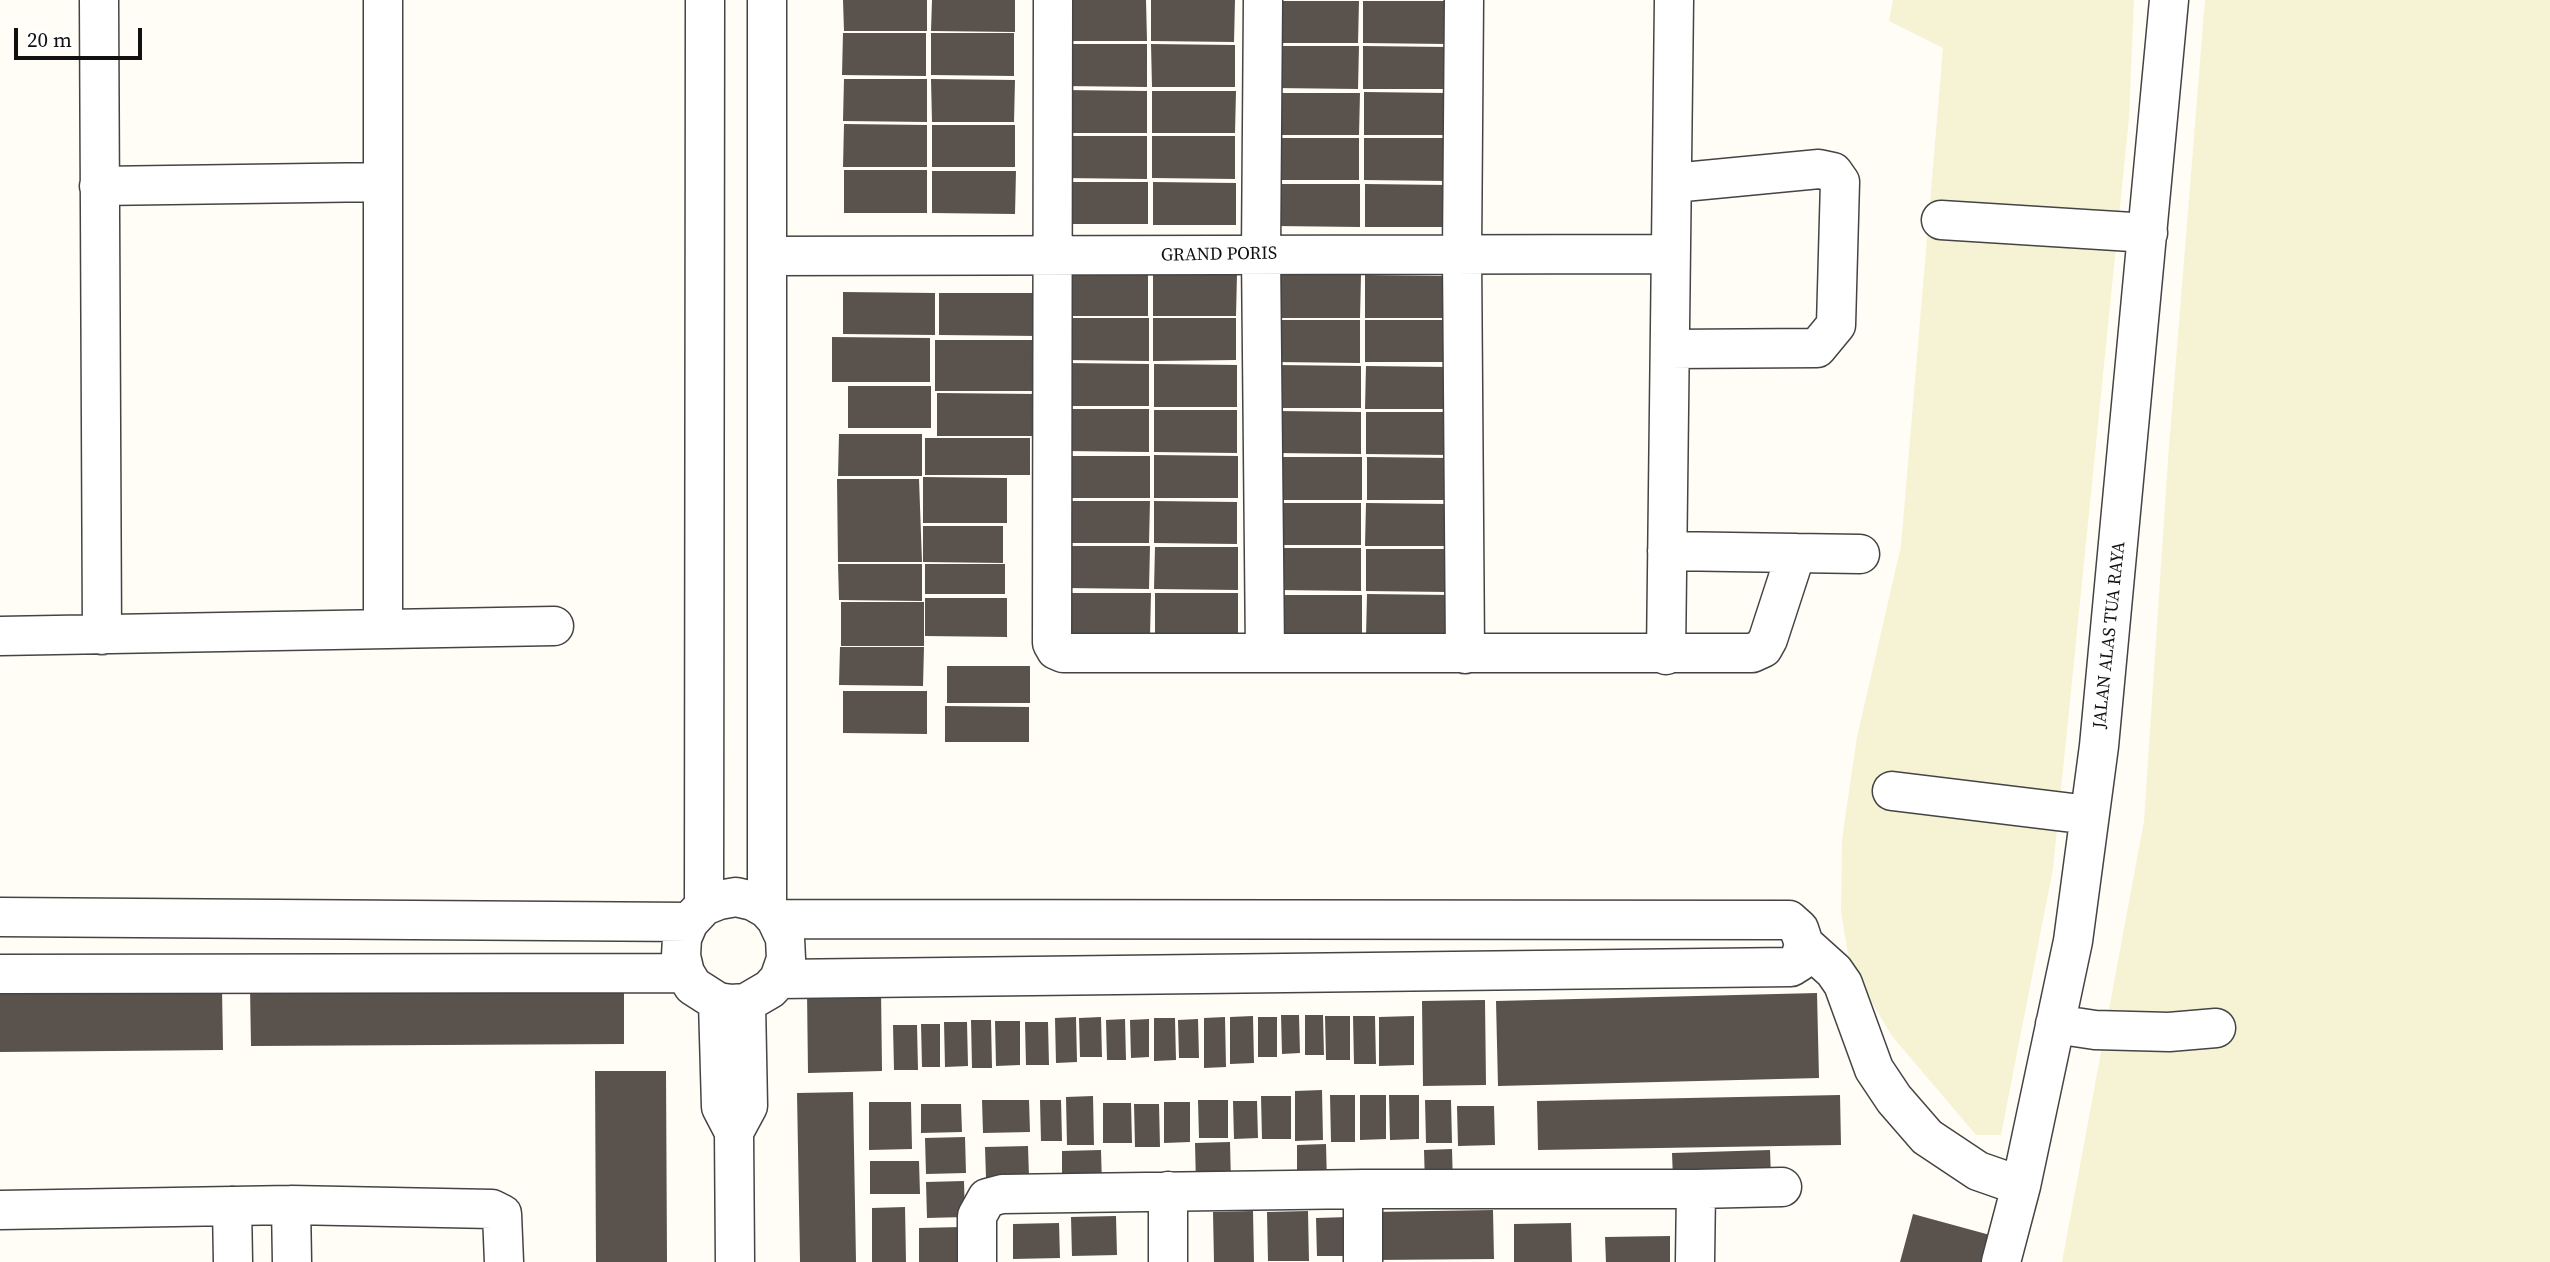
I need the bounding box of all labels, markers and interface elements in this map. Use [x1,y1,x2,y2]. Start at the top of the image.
scale bar [18,14,145,58]
text: 20 m [27,25,72,54]
street label: GRAND PORIS [1161,243,1277,267]
street label: JALAN ALAS TUA RAYA [2089,540,2131,730]

